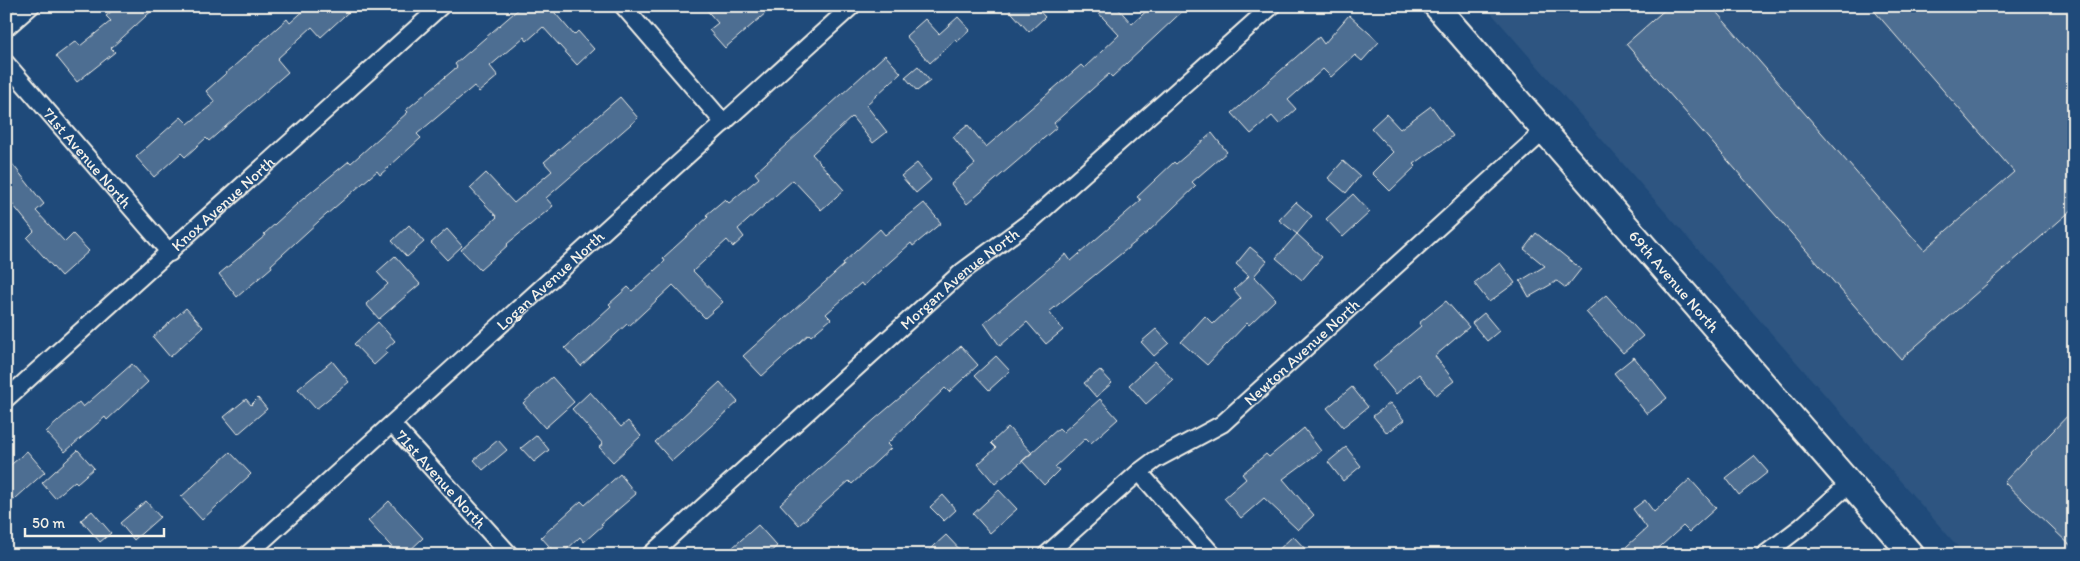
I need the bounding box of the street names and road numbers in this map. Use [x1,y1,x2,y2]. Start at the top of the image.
street label: 71st Avenue North [39,104,136,212]
street label: Knox Avenue North [167,152,279,255]
street label: Morgan Avenue North [896,224,1022,333]
street label: Logan Avenue North [492,226,608,334]
street label: 69th Avenue North [1625,226,1724,336]
street label: Newton Avenue North [1240,294,1363,409]
street label: 71st Avenue North [392,426,491,533]

